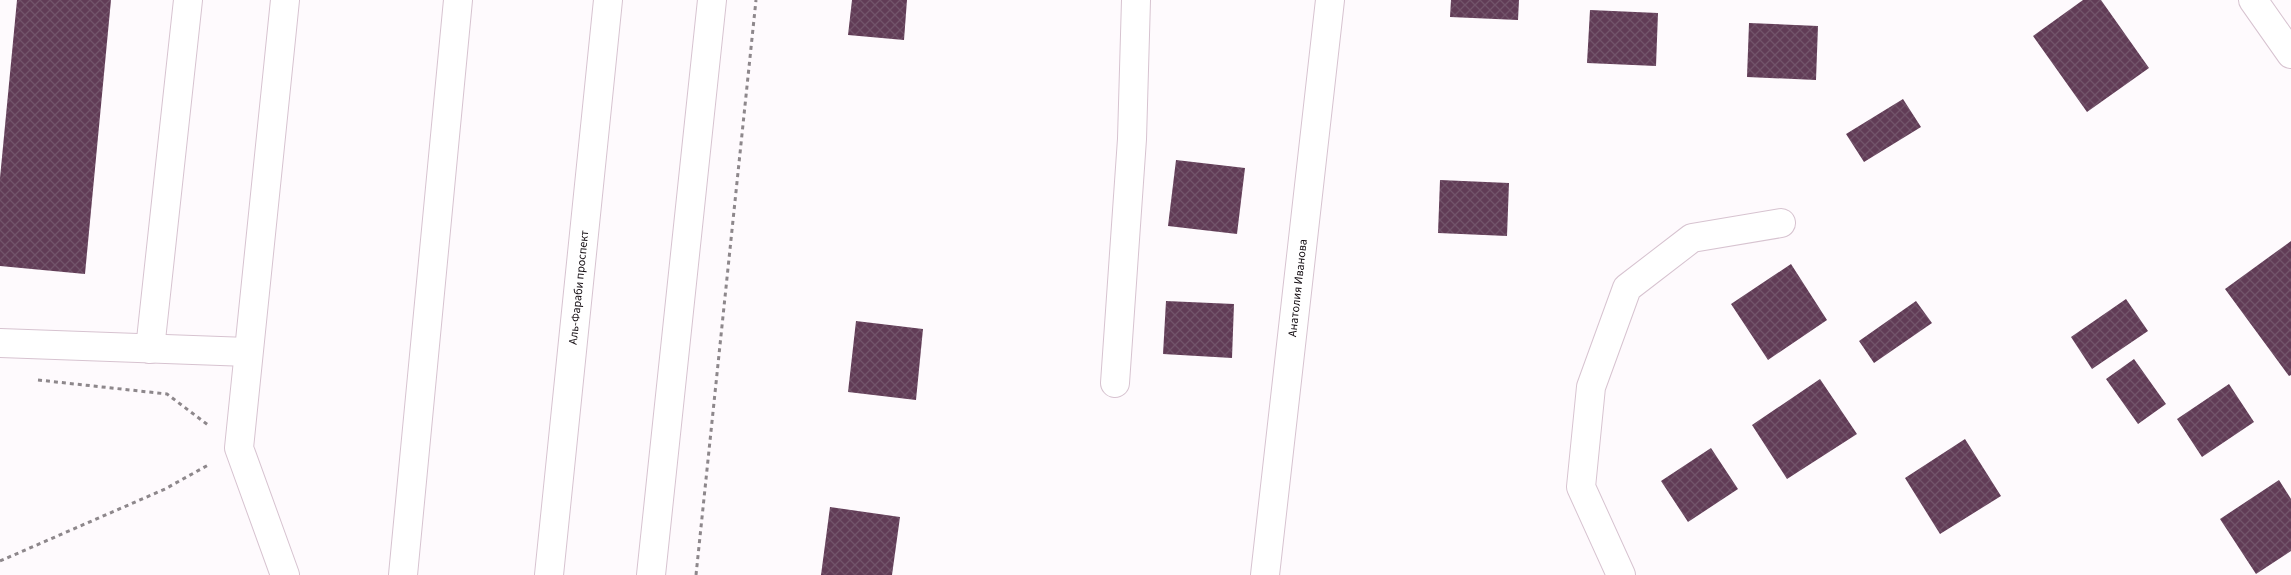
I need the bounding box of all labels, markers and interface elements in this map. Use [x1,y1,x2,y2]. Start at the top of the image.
street label: Аль-Фараби проспект [564,229,593,346]
street label: Анатолия Иванова [1283,238,1311,338]

